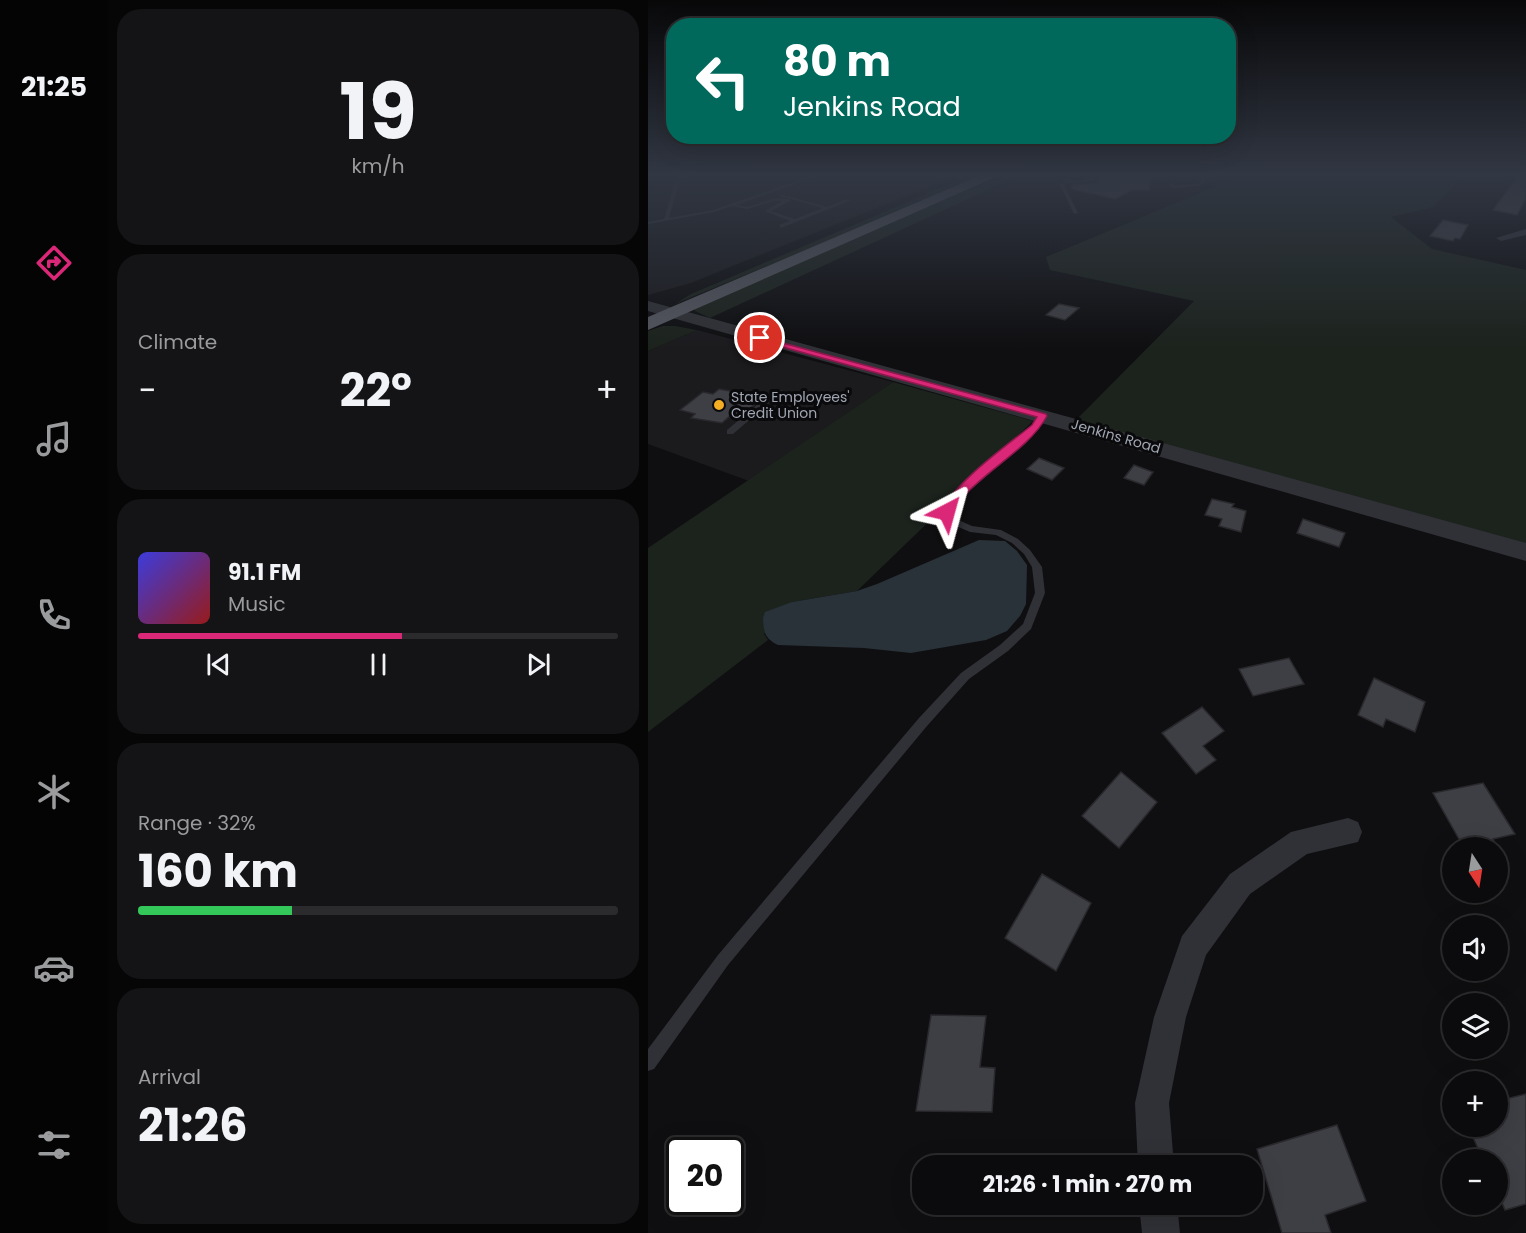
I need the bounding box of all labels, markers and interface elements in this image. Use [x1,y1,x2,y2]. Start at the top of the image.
text: 80 m [783,32,891,91]
icon: left [684,42,762,120]
text: 19 [339,57,417,166]
text: 21:25 [21,68,87,105]
text: Jenkins Road [783,88,961,125]
text: km/h [351,152,405,180]
icon: directions [33,242,75,284]
pin [734,312,785,363]
icon: arrive [743,321,776,354]
text: Climate [138,328,217,356]
text: 22° [340,359,412,422]
text: − [138,367,156,414]
text: + [595,367,618,414]
place label: State Employees' Credit Union [731,387,850,423]
marker: State Employees' Credit Union [712,398,726,412]
street label: Jenkins Road [1069,414,1163,458]
icon: music [33,418,75,460]
position arrow [915,480,979,544]
text: 91.1 FM [228,557,301,588]
text: Music [228,590,286,618]
icon: phone [33,594,75,636]
icon: previous [202,648,235,681]
icon: pause [362,648,395,681]
icon: next [522,648,555,681]
icon: climate [33,771,75,813]
text: Range · 32% [138,809,256,837]
north arrow [1442,837,1508,903]
map controls [1442,837,1508,1215]
text: 160 km [138,840,298,903]
button: sound [1442,915,1508,981]
icon: car [33,947,75,989]
button: layers [1442,993,1508,1059]
text: Arrival [138,1063,201,1091]
button: + [1442,1071,1508,1137]
text: 21:26 [138,1094,248,1157]
icon: filters [33,1124,75,1166]
speed limit sign: 20 [666,1137,744,1215]
button: − [1442,1149,1508,1215]
text: 21:26 · 1 min · 270 m [983,1169,1192,1200]

